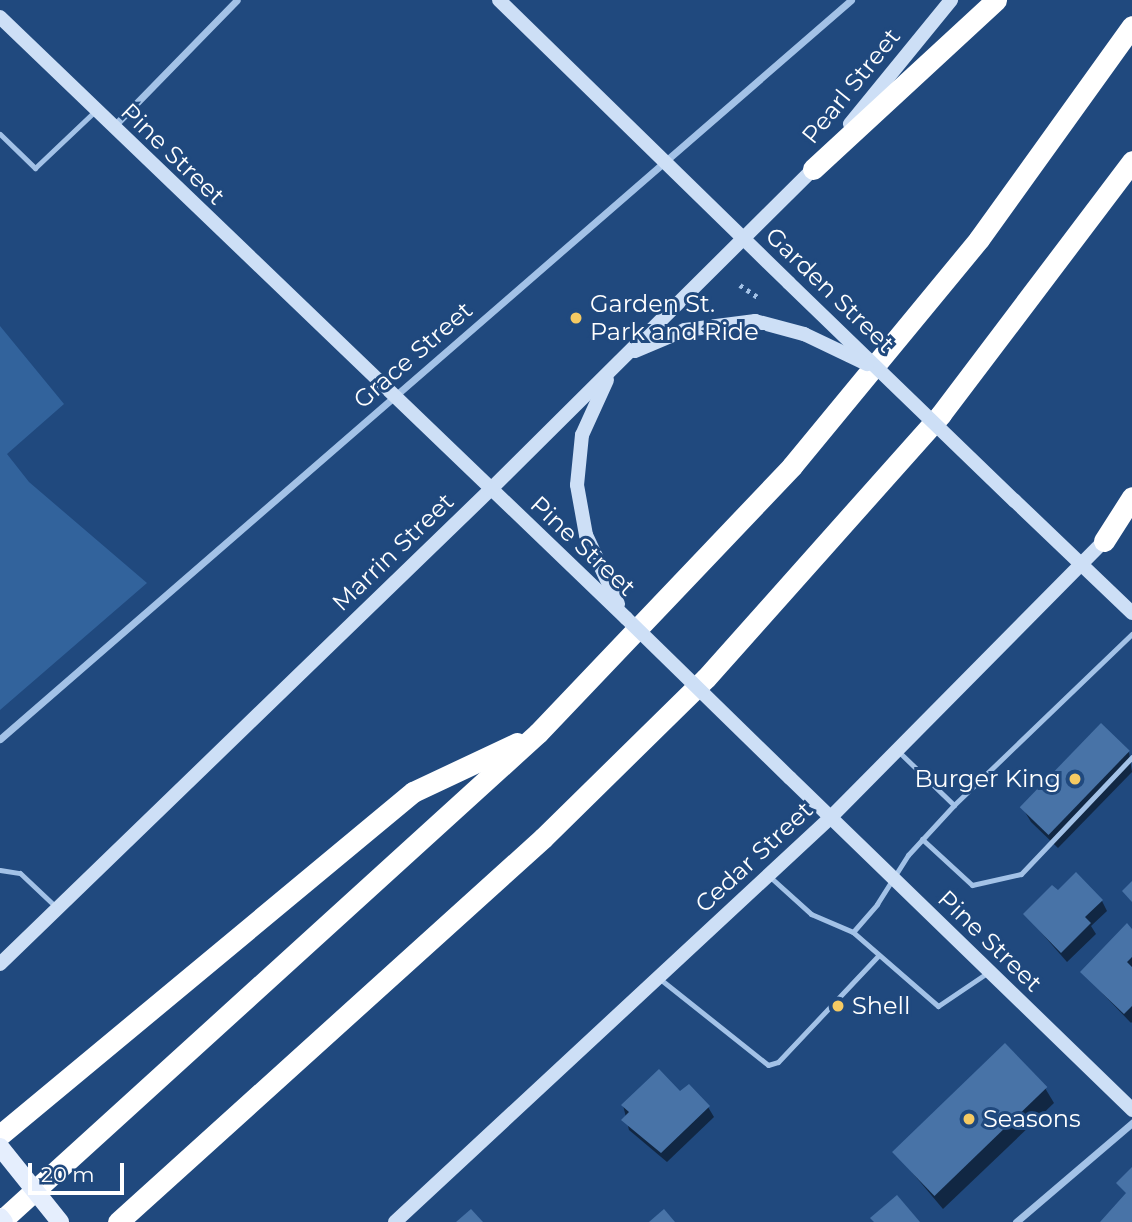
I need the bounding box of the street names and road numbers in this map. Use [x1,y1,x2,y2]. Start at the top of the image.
street label: Pearl Street [796,23,906,149]
street label: Pine Street [115,97,231,211]
street label: Garden Street [760,221,900,359]
street label: Grace Street [348,296,478,414]
street label: Marrin Street [326,487,460,617]
street label: Pine Street [524,490,642,602]
street label: Cedar Street [689,795,819,919]
street label: Pine Street [932,884,1048,998]

